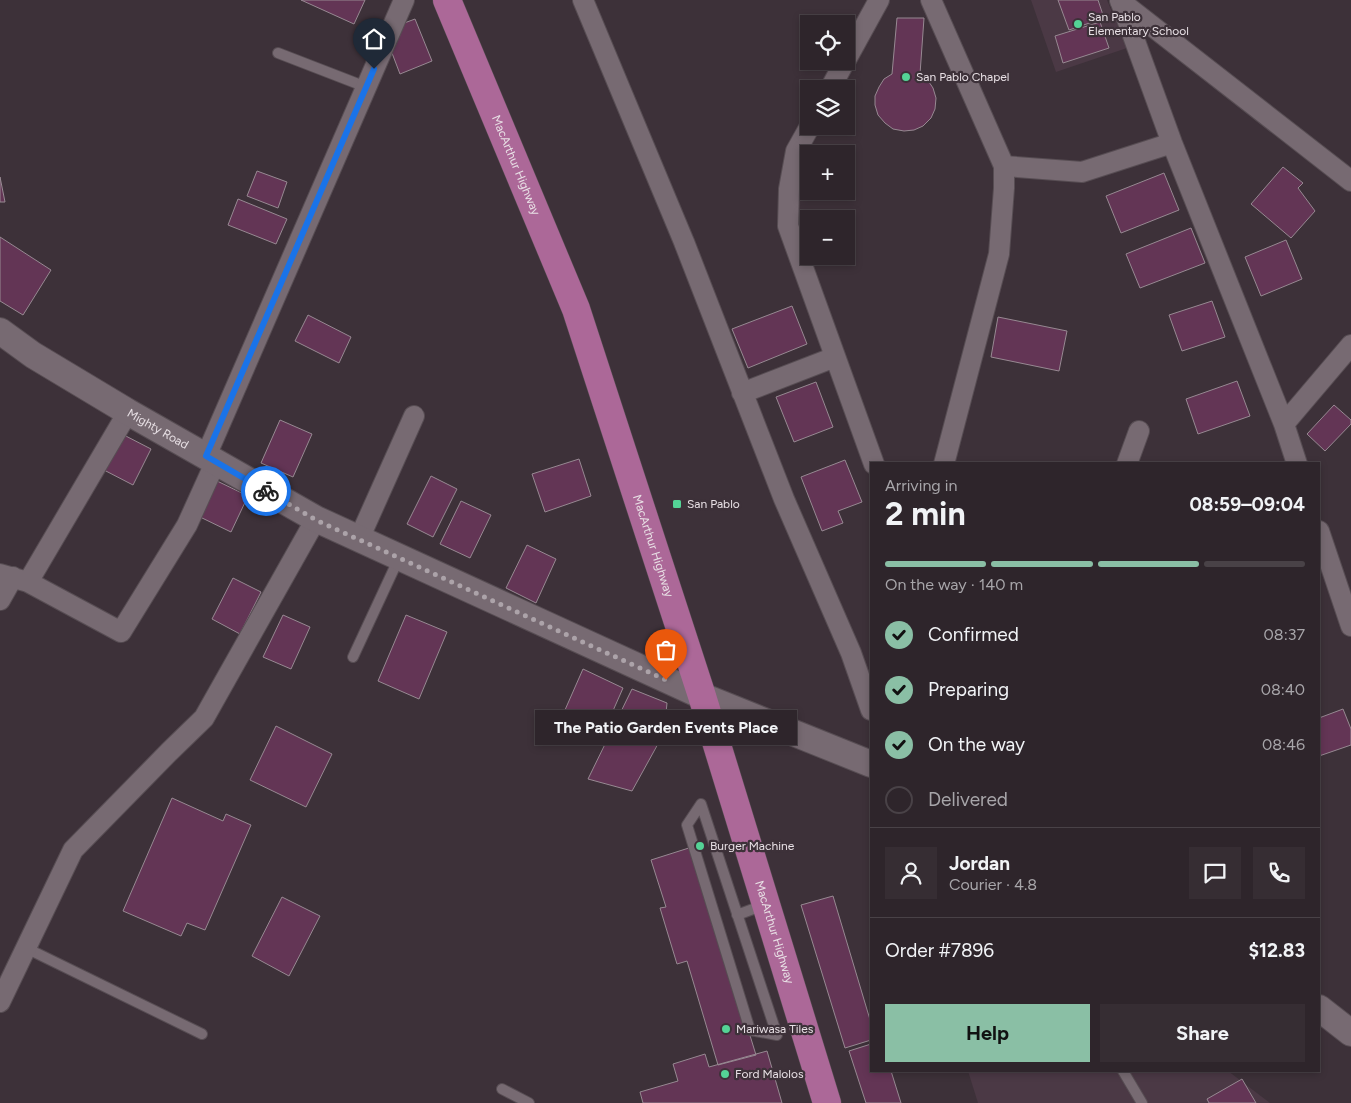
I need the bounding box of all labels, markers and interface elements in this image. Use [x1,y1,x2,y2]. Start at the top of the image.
place label: San Pablo Elementary School [1088,10,1189,38]
map controls [800,15,855,265]
button: locate [800,15,855,70]
pin [353,18,395,69]
marker: San Pablo Elementary School [1072,18,1084,30]
icon: home [360,25,388,53]
place label: San Pablo Chapel [916,70,1009,84]
marker: San Pablo Chapel [900,71,912,83]
button: layers [800,80,855,135]
street label: MacArthur Highway [489,113,543,218]
button: + [800,145,855,200]
button: − [800,210,855,265]
street label: Mighty Road [125,406,191,452]
courier [241,466,291,516]
text: Arriving in [885,476,957,495]
icon: bike [252,477,280,505]
street label: MacArthur Highway [630,493,677,600]
text: 08:59–09:04 [1189,493,1305,516]
text: 2 min [885,495,966,533]
place label: San Pablo [687,497,740,511]
marker: San Pablo [671,498,683,510]
text: On the way · 140 m [885,575,1023,594]
icon: check [885,621,913,649]
text: Confirmed [928,623,1019,646]
text: 08:37 [1264,625,1305,644]
pin [645,629,687,680]
icon: bag [652,636,680,664]
icon: check [885,676,913,704]
text: Preparing [928,678,1009,701]
text: 08:40 [1261,680,1305,699]
callout: The Patio Garden Events Place [535,710,797,745]
text: The Patio Garden Events Place [554,718,778,737]
icon: check [885,731,913,759]
text: On the way [928,733,1025,756]
text: 08:46 [1262,735,1305,754]
text: Delivered [928,788,1008,811]
place label: Burger Machine [710,839,795,853]
marker: Burger Machine [694,840,706,852]
button: person [885,847,937,899]
button: chat [1189,847,1241,899]
button: phone [1253,847,1305,899]
text: Jordan [949,852,1010,875]
text: Courier · 4.8 [949,875,1037,894]
street label: MacArthur Highway [752,879,797,986]
text: Order #7896 [885,939,994,962]
text: $12.83 [1249,939,1305,962]
button: Help [885,1004,1090,1062]
button: Share [1100,1004,1305,1062]
place label: Mariwasa Tiles [736,1022,814,1036]
marker: Mariwasa Tiles [720,1023,732,1035]
place label: Ford Malolos [735,1067,804,1081]
marker: Ford Malolos [719,1068,731,1080]

